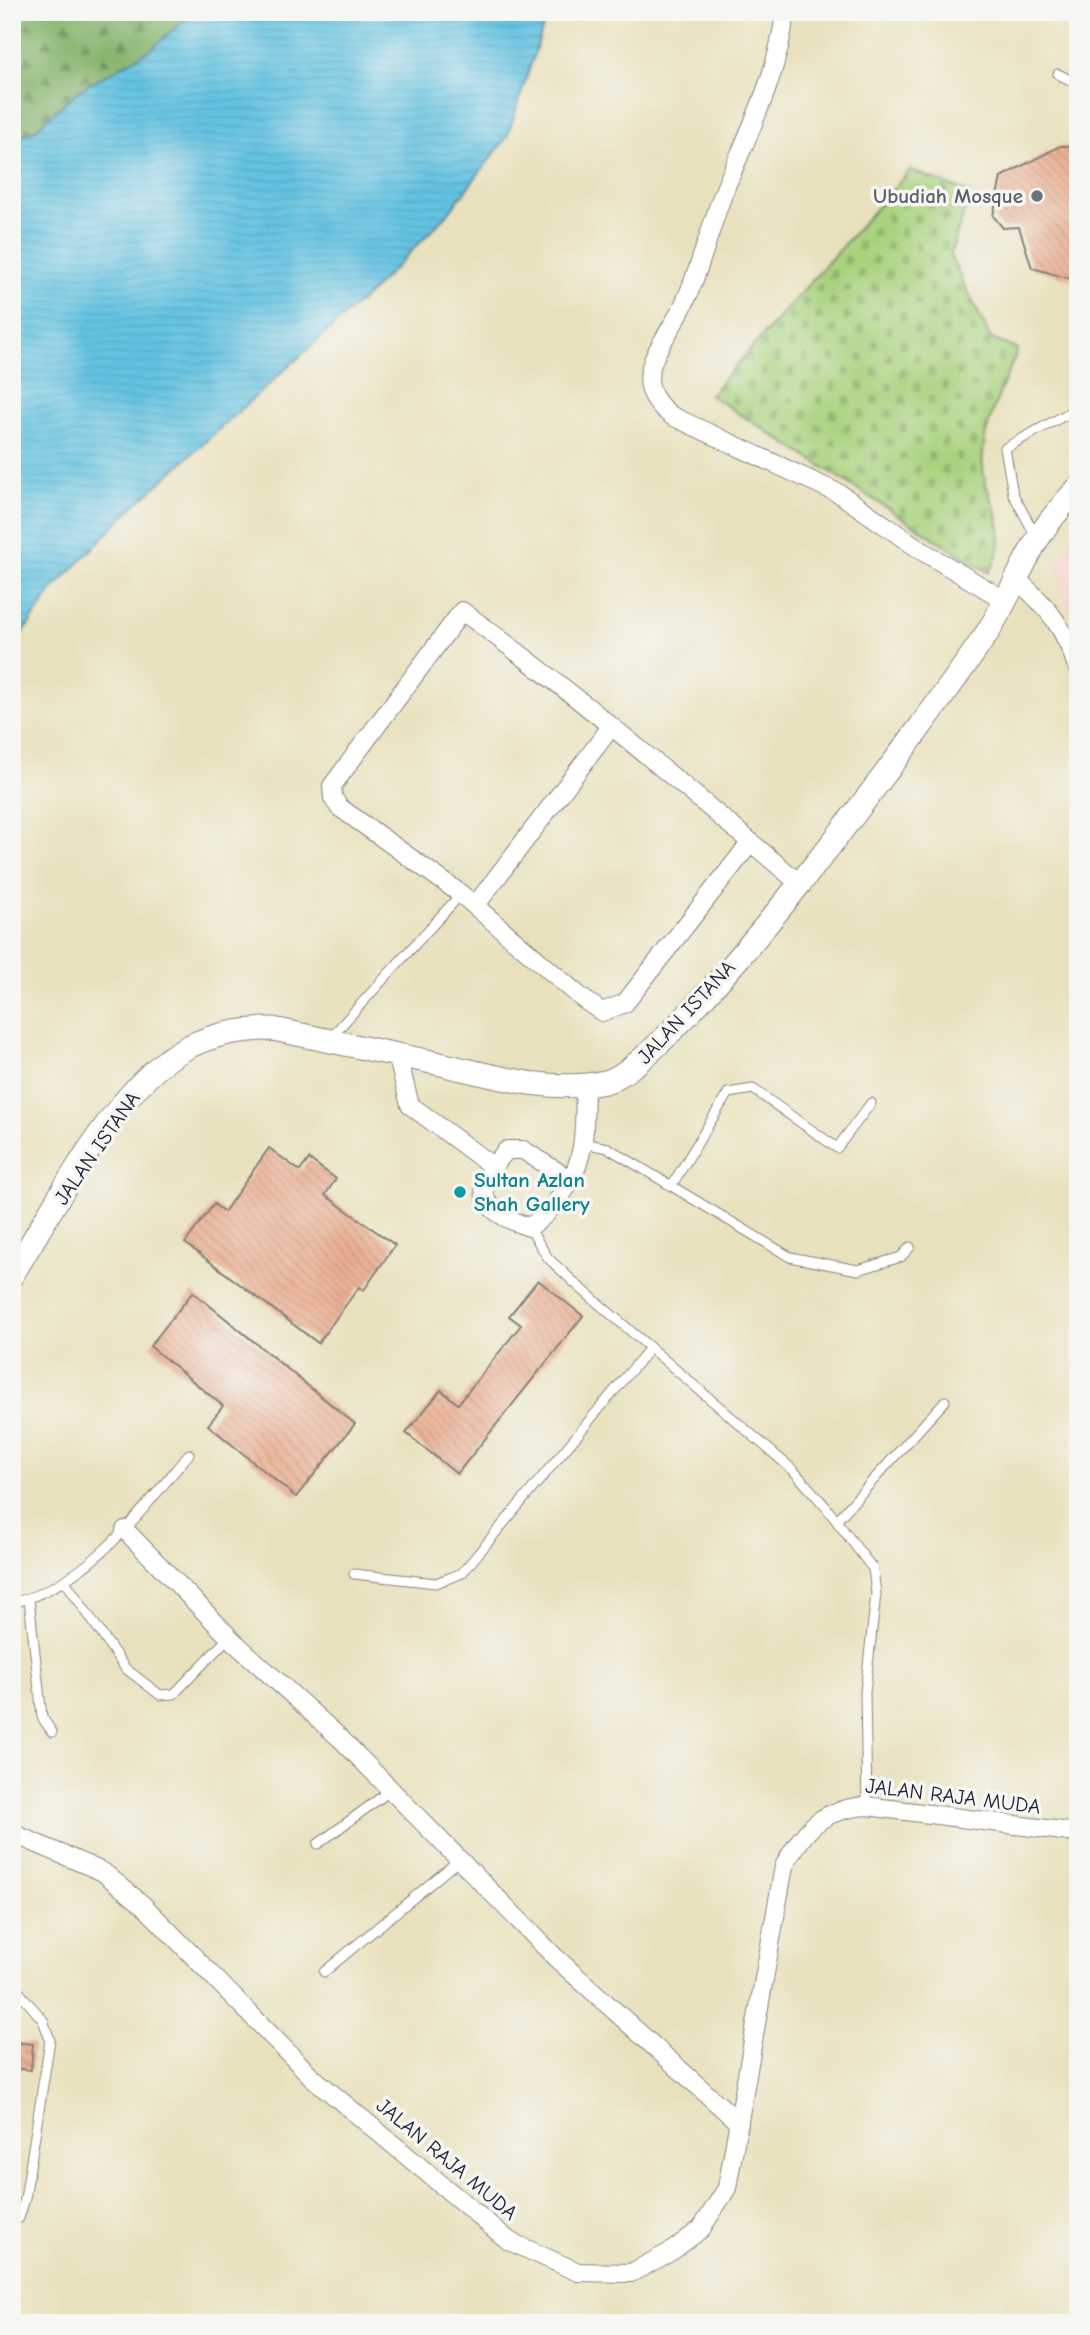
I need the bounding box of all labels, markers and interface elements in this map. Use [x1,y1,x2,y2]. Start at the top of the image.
place label: Ubudiah Mosque [873,184,1023,208]
marker: Ubudiah Mosque [1029,188,1045,204]
street label: JALAN ISTANA [632,955,740,1069]
street label: JALAN ISTANA [49,1087,145,1209]
place label: Sultan Azlan Shah Gallery [474,1168,590,1216]
marker: Sultan Azlan Shah Gallery [452,1184,468,1200]
street label: JALAN RAJA MUDA [864,1773,1042,1819]
street label: JALAN RAJA MUDA [372,2093,522,2225]

